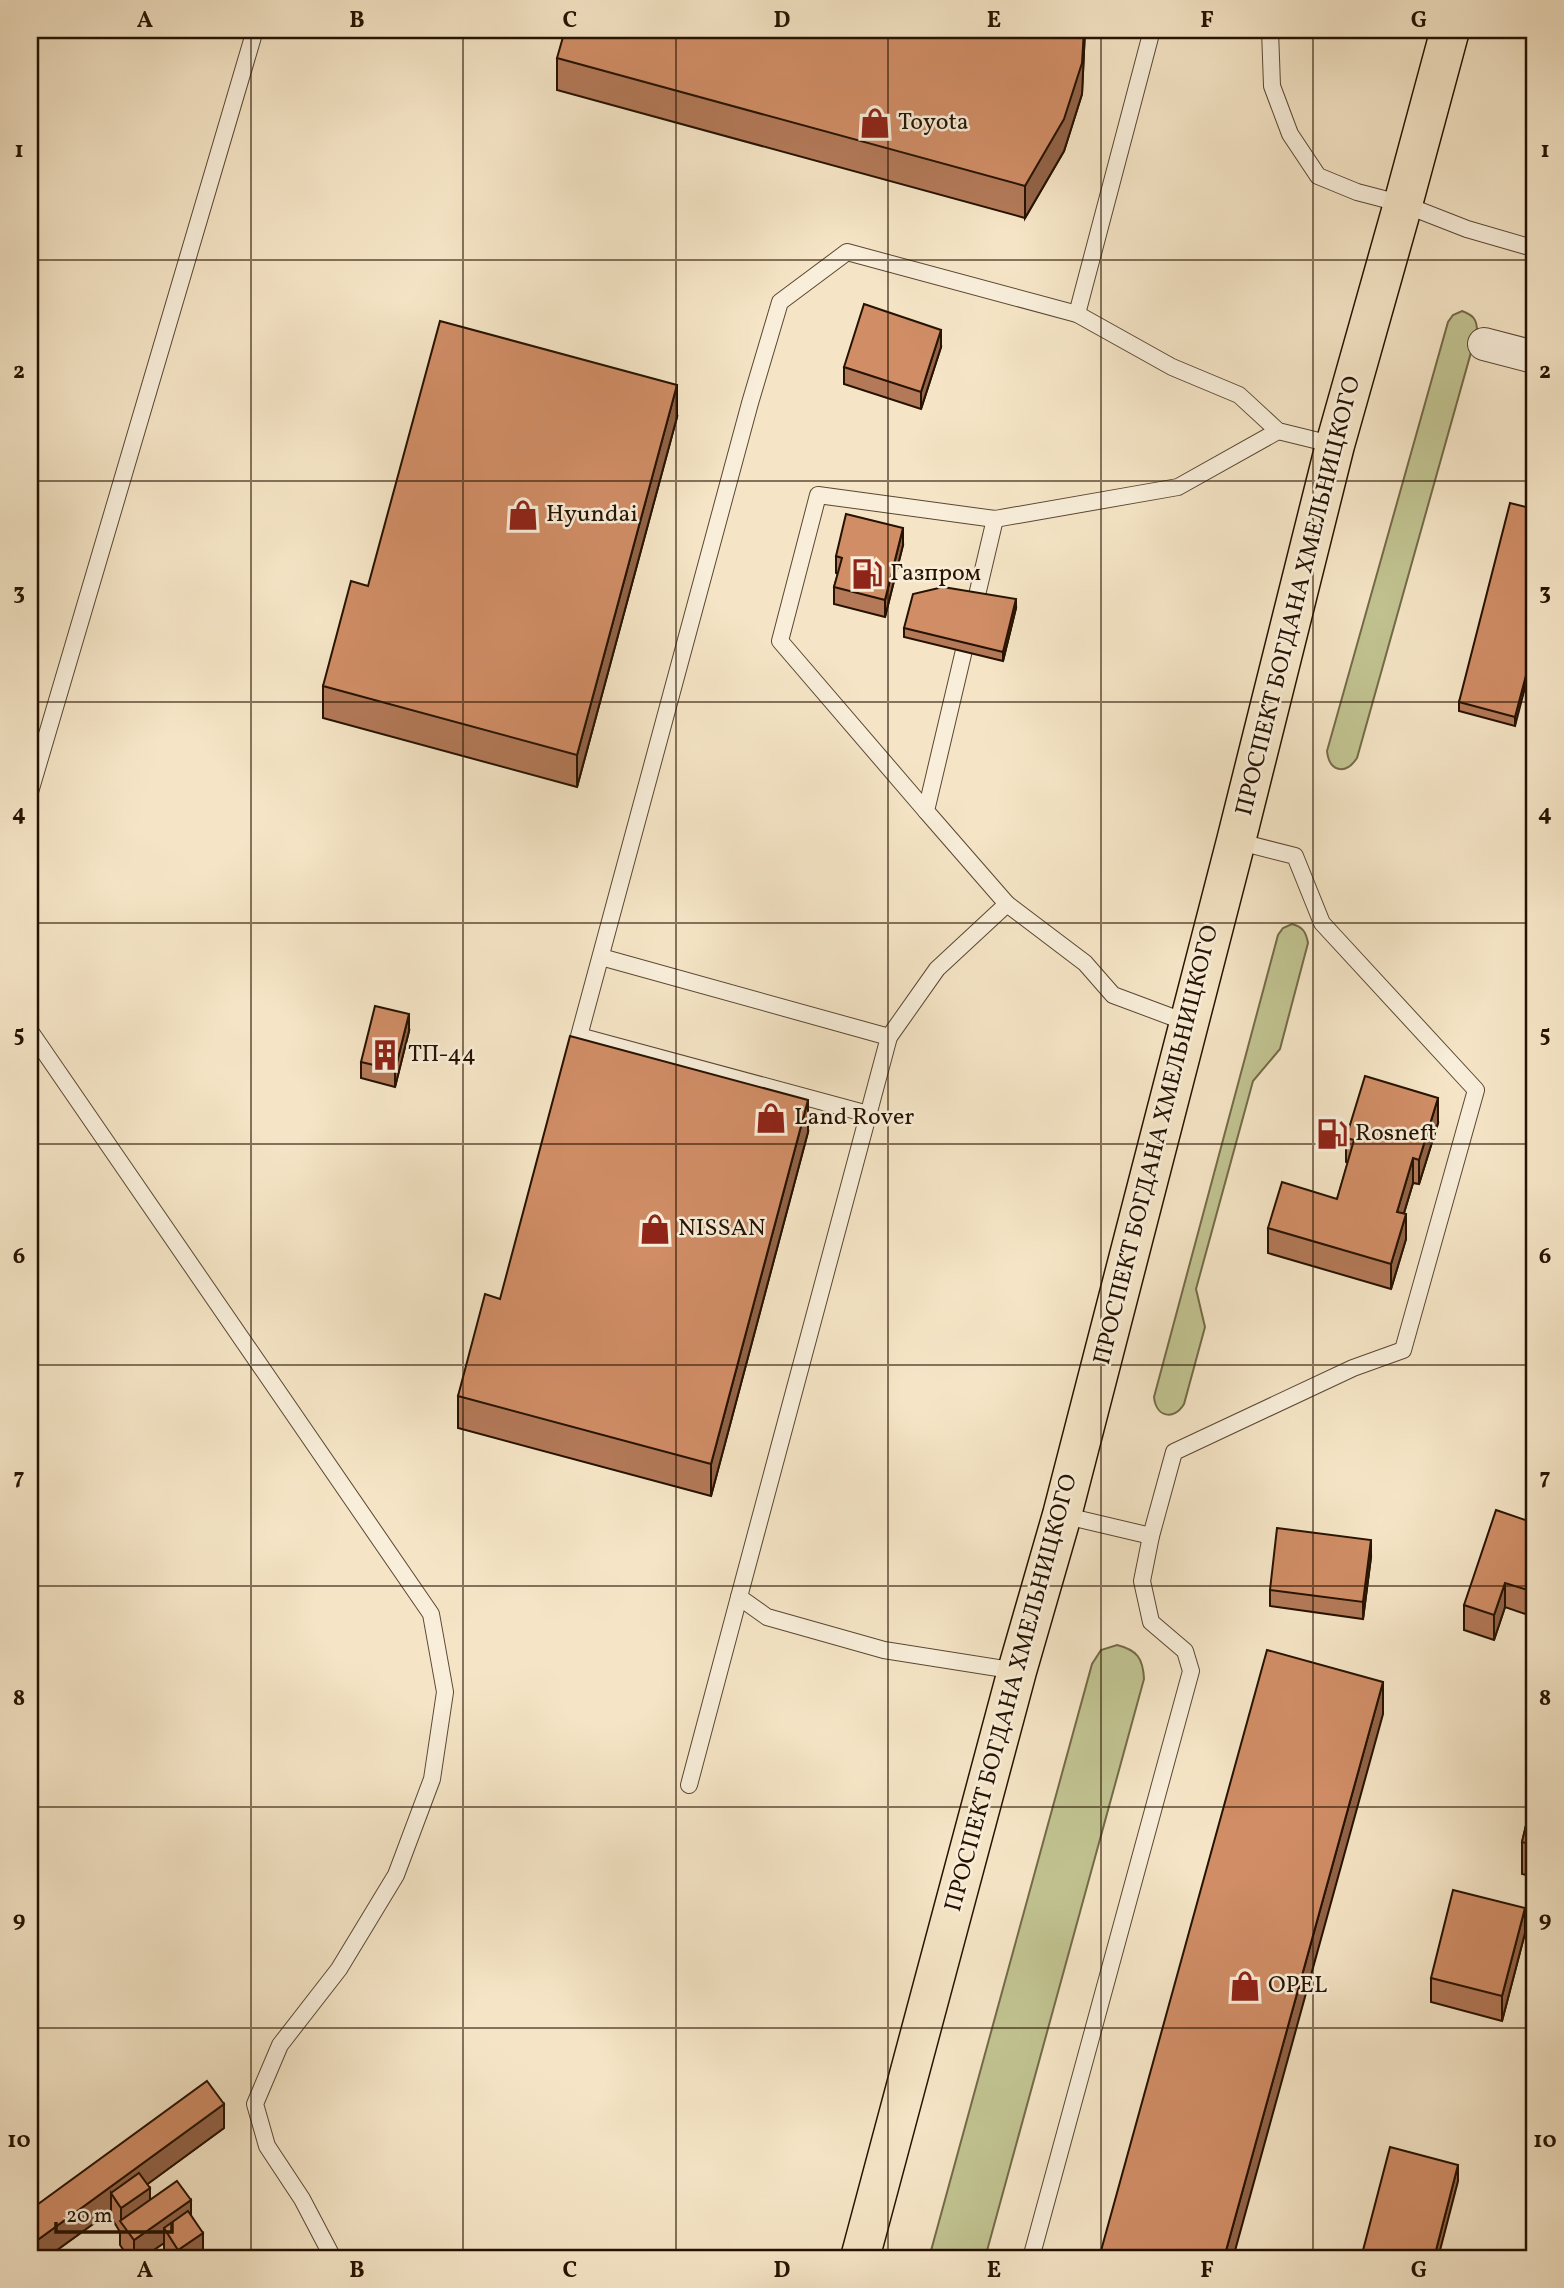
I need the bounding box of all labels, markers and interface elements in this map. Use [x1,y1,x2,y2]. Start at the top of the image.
text: A [137,5,153,37]
text: B [349,5,365,37]
text: C [563,5,577,37]
text: D [774,5,791,37]
text: E [987,5,1001,37]
text: F [1200,5,1214,37]
text: G [1411,5,1427,37]
shop icon: Toyota [858,106,892,140]
place label: Toyota [898,106,969,140]
text: 1 [14,135,24,167]
text: 1 [1540,135,1550,167]
text: 2 [13,356,25,388]
text: 2 [1539,356,1551,388]
street label: ПРОСПЕКТ БОГДАНА ХМЕЛЬНИЦКОГО [1228,373,1370,819]
shop icon: Hyundai [506,498,540,532]
place label: Hyundai [546,498,638,532]
fuel station icon: Газпром [850,557,884,591]
place label: Газпром [890,557,981,591]
text: 3 [13,577,25,609]
text: 3 [1539,577,1551,609]
text: 4 [12,798,26,830]
text: 4 [1538,798,1552,830]
street label: ПРОСПЕКТ БОГДАНА ХМЕЛЬНИЦКОГО [1086,922,1228,1368]
text: 5 [13,1019,25,1051]
text: 5 [1539,1019,1551,1051]
building icon: ТП-44 [368,1038,402,1072]
place label: ТП-44 [408,1038,476,1072]
shop icon: Land Rover [754,1101,788,1135]
place label: Land Rover [794,1101,914,1135]
fuel station icon: Rosneft [1315,1117,1349,1151]
place label: Rosneft [1355,1117,1436,1151]
shop icon: NISSAN [638,1212,672,1246]
place label: NISSAN [678,1212,766,1246]
text: 6 [13,1241,25,1273]
text: 6 [1539,1241,1551,1273]
text: 7 [14,1462,25,1494]
text: 7 [1540,1462,1551,1494]
street label: ПРОСПЕКТ БОГДАНА ХМЕЛЬНИЦКОГО [937,1470,1087,1916]
text: 8 [13,1683,25,1715]
text: 8 [1539,1683,1551,1715]
text: 9 [13,1904,25,1936]
text: 9 [1539,1904,1551,1936]
shop icon: OPEL [1228,1969,1262,2003]
place label: OPEL [1268,1969,1327,2003]
text: 10 [7,2125,31,2157]
text: 10 [1533,2125,1557,2157]
scale bar [56,2190,172,2234]
text: 20 m [66,2202,112,2231]
text: A [137,2255,153,2287]
text: B [349,2255,365,2287]
text: C [563,2255,577,2287]
text: D [774,2255,791,2287]
text: E [987,2255,1001,2287]
text: F [1200,2255,1214,2287]
text: G [1411,2255,1427,2287]

